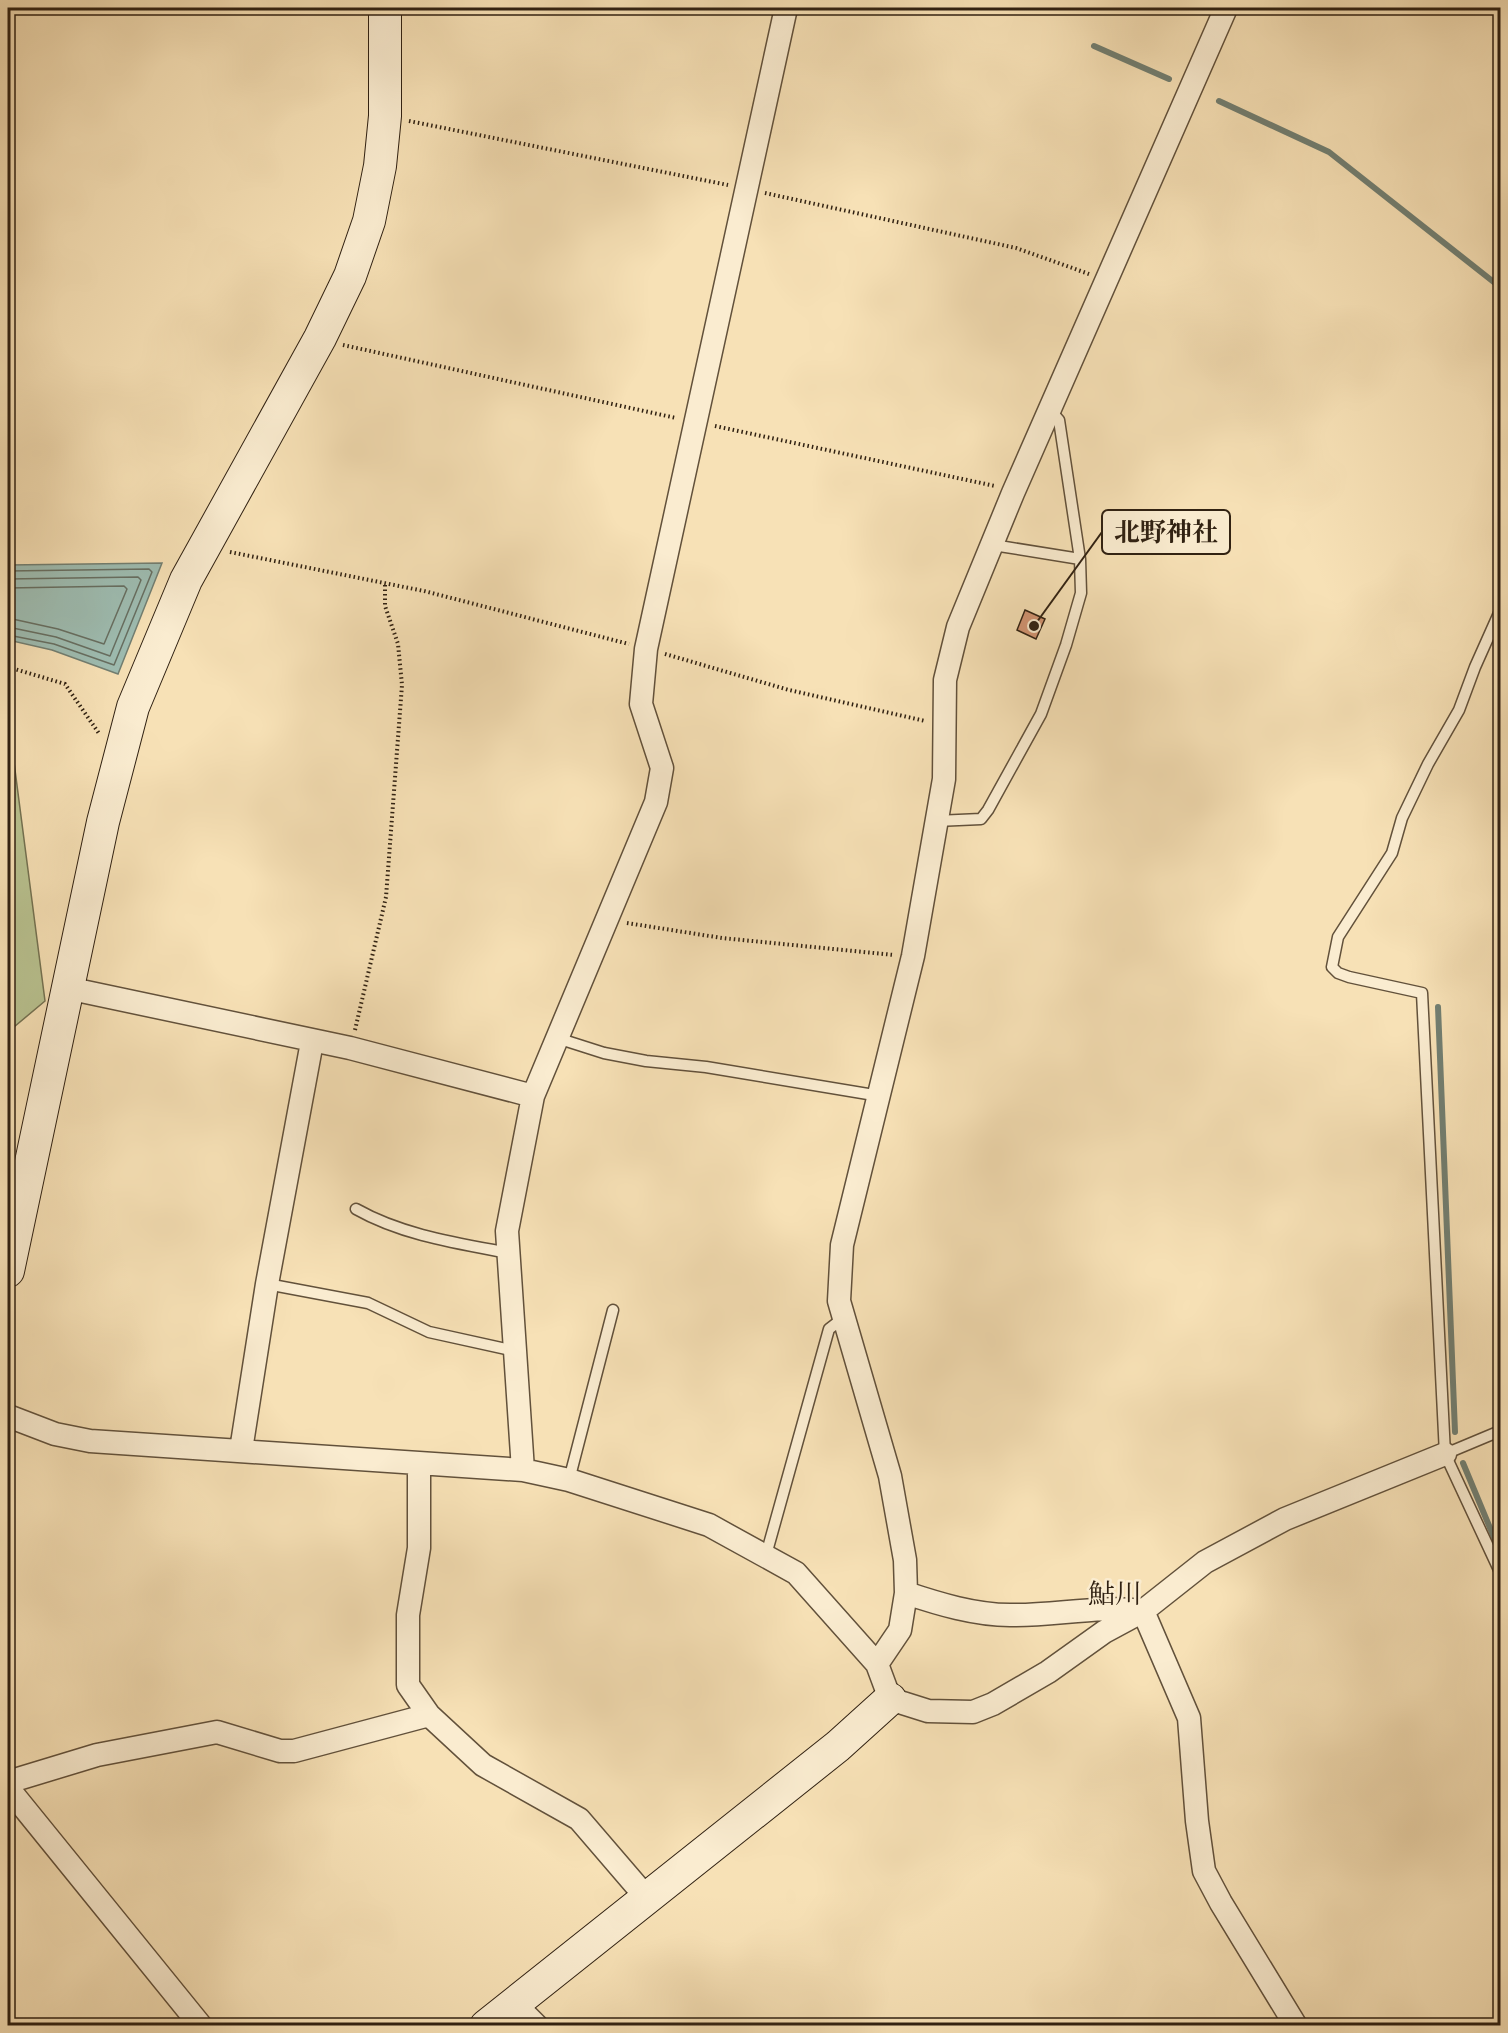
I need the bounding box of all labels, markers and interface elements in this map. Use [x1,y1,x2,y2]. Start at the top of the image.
callout: 北野神社 [1102,510,1230,554]
text: 北野神社 [1114,515,1218,549]
district label: 鮎川 [1088,1576,1142,1611]

